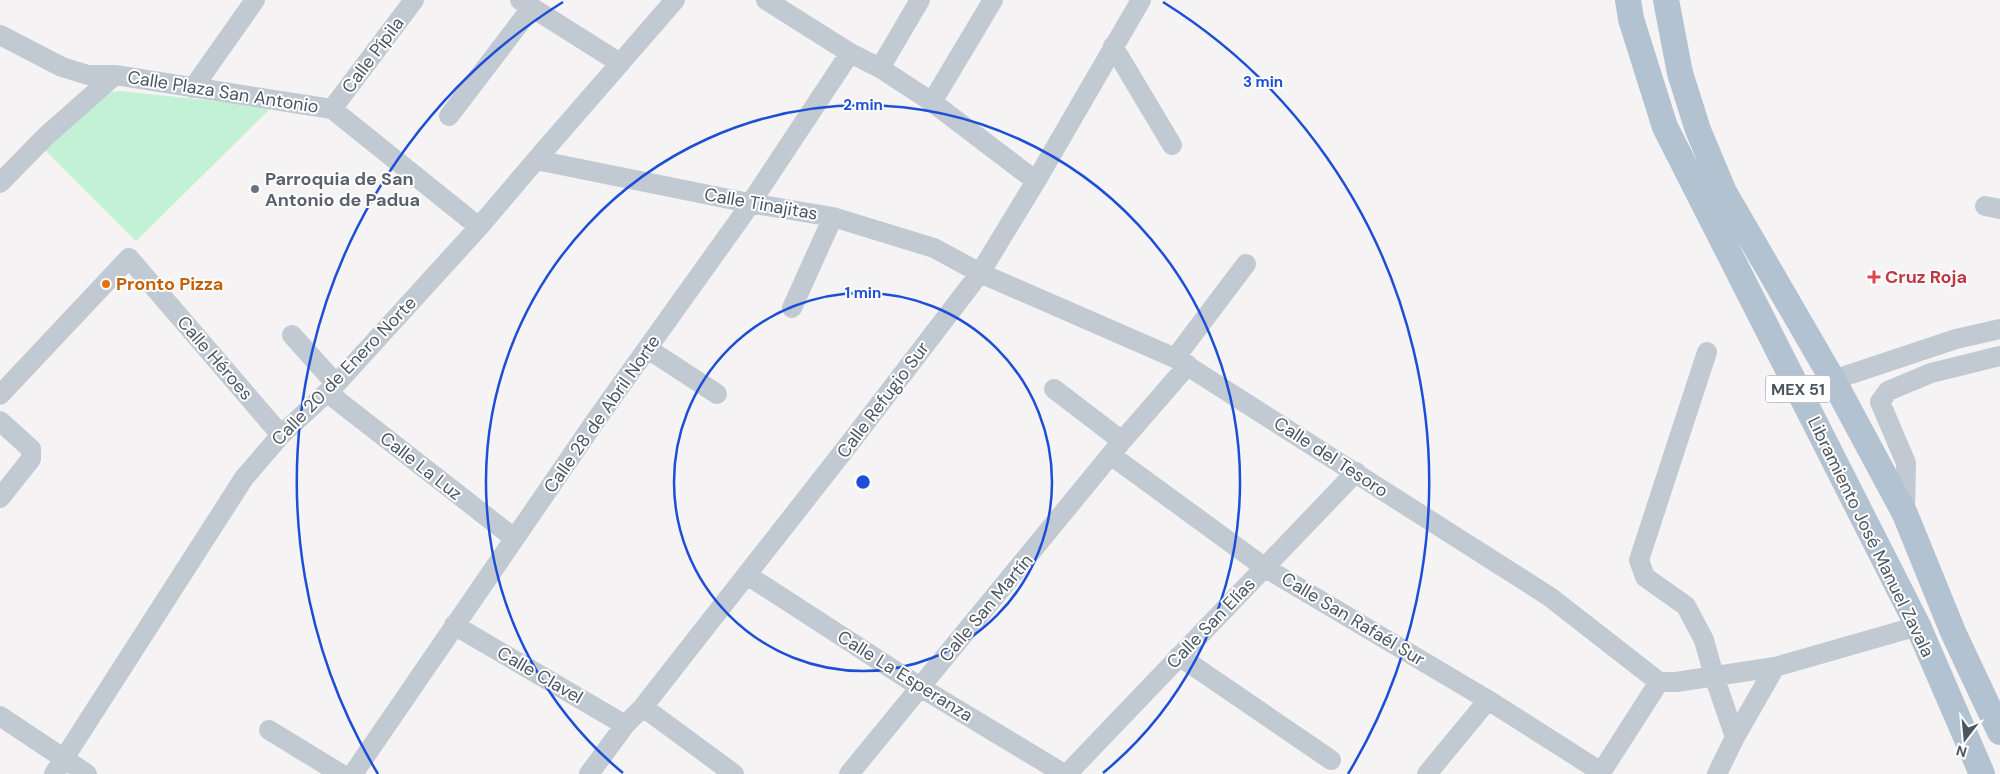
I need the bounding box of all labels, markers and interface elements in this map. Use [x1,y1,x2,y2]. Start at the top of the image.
street label: Calle Pípila [336,12,410,98]
street label: Calle Plaza San Antonio [126,65,320,119]
text: 3 min [1243,72,1283,92]
text: 2 min [843,95,883,115]
place label: Parroquia de San Antonio de Padua [265,167,420,212]
street label: Calle Tinajitas [702,182,820,226]
marker: Parroquia de San Antonio de Padua [249,183,261,195]
place label: Cruz Roja [1885,265,1967,289]
marker: Cruz Roja [1867,270,1881,284]
place label: Pronto Pizza [116,272,223,296]
marker: Pronto Pizza [100,278,112,290]
text: 1 min [845,283,881,303]
street label: Calle 20 de Enero Norte [266,291,422,451]
street label: Calle Héroes [172,311,258,405]
street label: Calle 28 de Abril Norte [538,330,666,498]
street label: Calle Refugio Sur [831,337,935,463]
road number: MEX 51 [1766,376,1830,402]
street label: Calle del Tesoro [1269,411,1393,503]
street label: Libramiento José Manuel Zavala [1802,413,1940,661]
street label: Calle La Luz [375,426,467,506]
centre of rings [854,473,872,491]
street label: Calle San Martín [934,549,1038,667]
street label: Calle San Rafaél Sur [1277,567,1429,672]
street label: Calle San Elías [1161,572,1261,674]
street label: Calle La Esperanza [833,625,977,727]
street label: Calle Clavel [493,641,587,709]
north arrow [1940,714,1990,764]
text: N [1954,741,1969,762]

